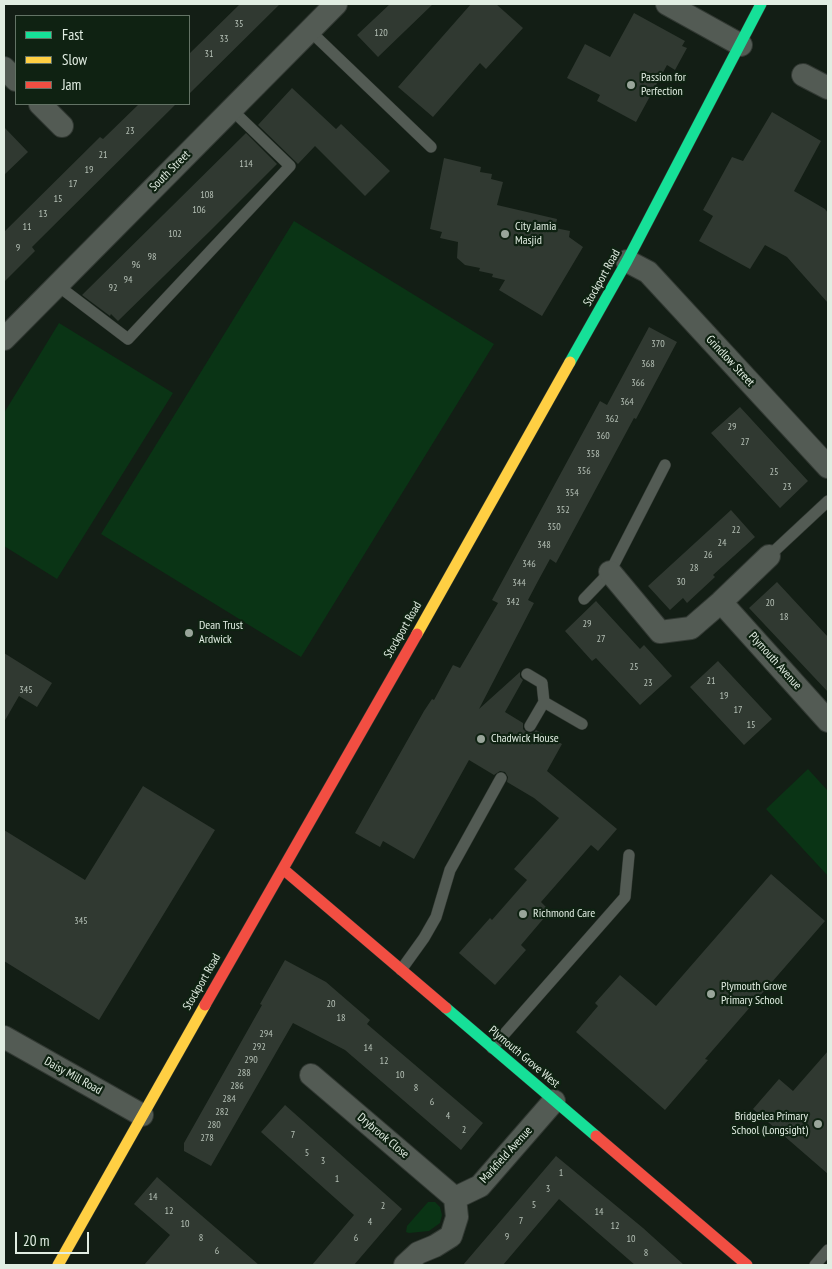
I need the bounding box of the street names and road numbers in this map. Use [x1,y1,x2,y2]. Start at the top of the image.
street label: South Street [147,148,193,194]
street label: Stockport Road [580,247,624,309]
street label: Grindlow Street [703,332,757,390]
street label: Stockport Road [381,599,425,661]
street label: Plymouth Avenue [745,629,805,693]
street label: Stockport Road [180,951,224,1013]
street label: Plymouth Grove West [486,1023,562,1091]
street label: Daisy Mill Road [42,1054,104,1098]
street label: Drybrook Close [354,1110,412,1162]
street label: Markfield Avenue [477,1124,535,1186]

